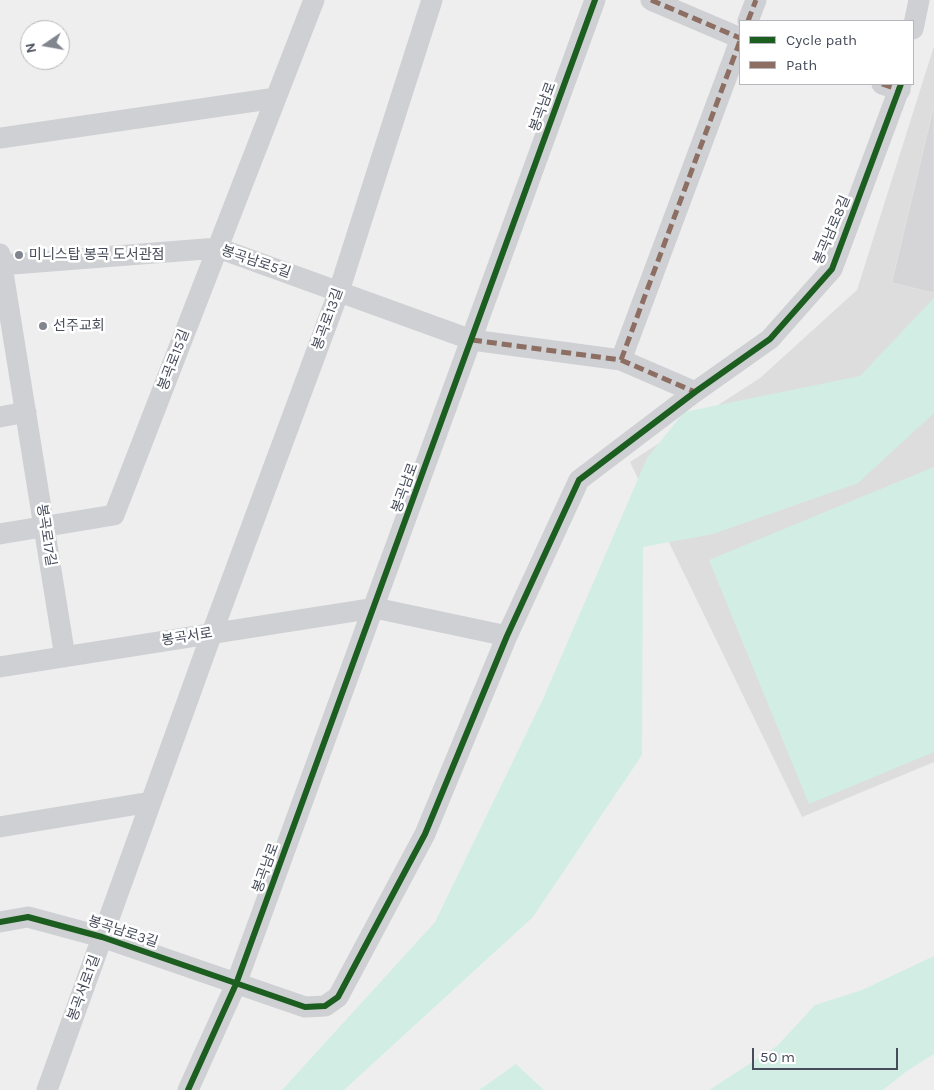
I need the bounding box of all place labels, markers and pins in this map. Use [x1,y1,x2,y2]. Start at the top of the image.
place label: 미니스탑 봉곡 도서관점 [29,247,164,263]
marker: 미니스탑 봉곡 도서관점 [13,249,25,261]
place label: 선주교회 [53,318,105,334]
marker: 선주교회 [37,320,49,332]

